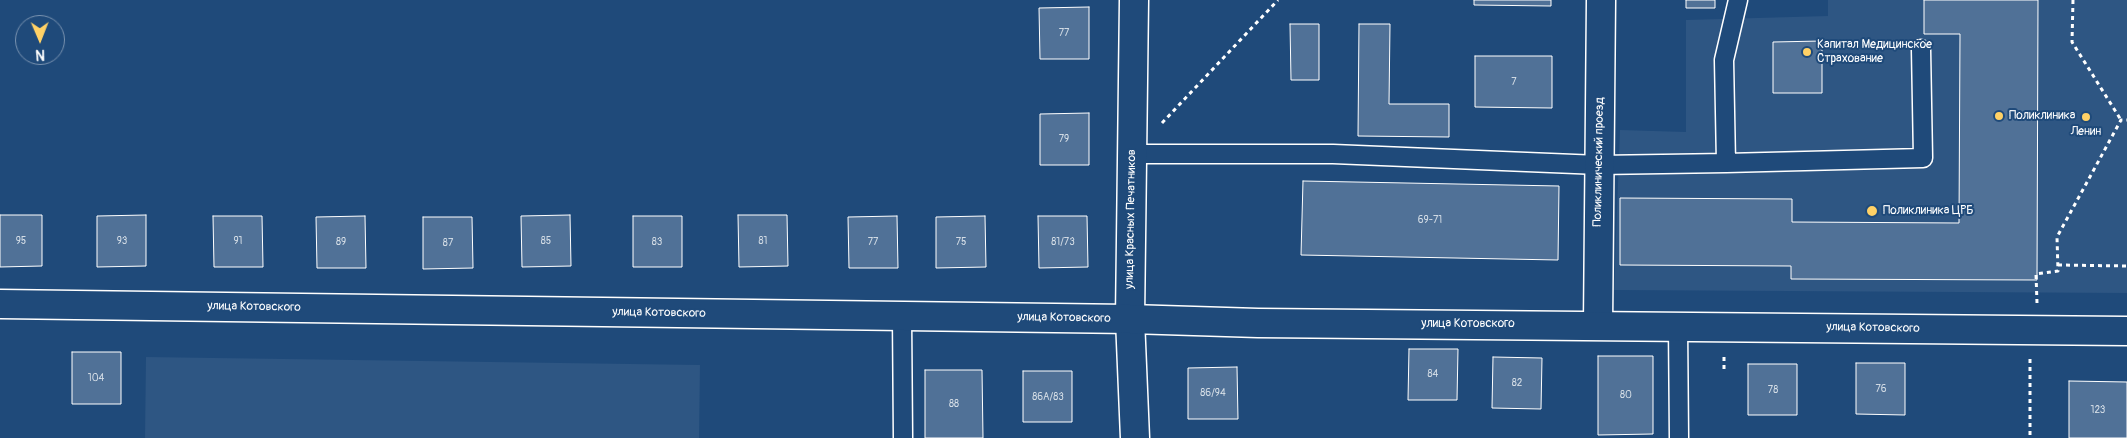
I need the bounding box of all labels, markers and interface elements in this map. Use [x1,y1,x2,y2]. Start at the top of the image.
north arrow [15,15,65,65]
house number: 77 [1059,27,1069,39]
place label: Капитал Медицинское Страхование [1817,38,1932,66]
text: N [35,46,45,63]
marker: Капитал Медицинское Страхование [1801,46,1813,58]
house number: 7 [1511,76,1517,88]
street label: Поликлинический проезд [1591,97,1607,227]
place label: Поликлиника [2009,109,2075,123]
marker: Поликлиника [1993,110,2005,122]
marker: Ленин [2080,111,2092,123]
place label: Ленин [2071,125,2101,139]
house number: 79 [1059,133,1069,145]
street label: улица Красных Печатников [1123,149,1139,289]
marker: Поликлиника ЦРБ [1865,204,1879,218]
place label: Поликлиника ЦРБ [1883,204,1974,218]
house number: 69-71 [1418,214,1442,226]
house number: 95 [16,235,26,247]
house number: 93 [117,235,127,247]
house number: 91 [233,235,243,247]
house number: 85 [541,235,551,247]
house number: 81 [759,235,767,247]
house number: 89 [336,236,346,248]
house number: 83 [652,236,662,248]
house number: 77 [868,236,878,248]
house number: 75 [956,236,966,248]
house number: 81/73 [1051,236,1075,248]
house number: 87 [443,237,453,249]
street label: улица Котовского [207,299,301,315]
street label: улица Котовского [612,305,706,321]
street label: улица Котовского [1017,310,1111,326]
street label: улица Котовского [1421,317,1515,331]
street label: улица Котовского [1826,320,1920,336]
house number: 84 [1428,368,1438,380]
house number: 104 [88,372,104,384]
house number: 82 [1512,377,1522,389]
house number: 76 [1875,383,1887,395]
house number: 78 [1768,384,1778,396]
house number: 86/94 [1200,387,1226,399]
house number: 80 [1620,389,1632,401]
house number: 86А/83 [1032,391,1064,403]
house number: 88 [949,398,959,410]
house number: 123 [2091,404,2105,416]

